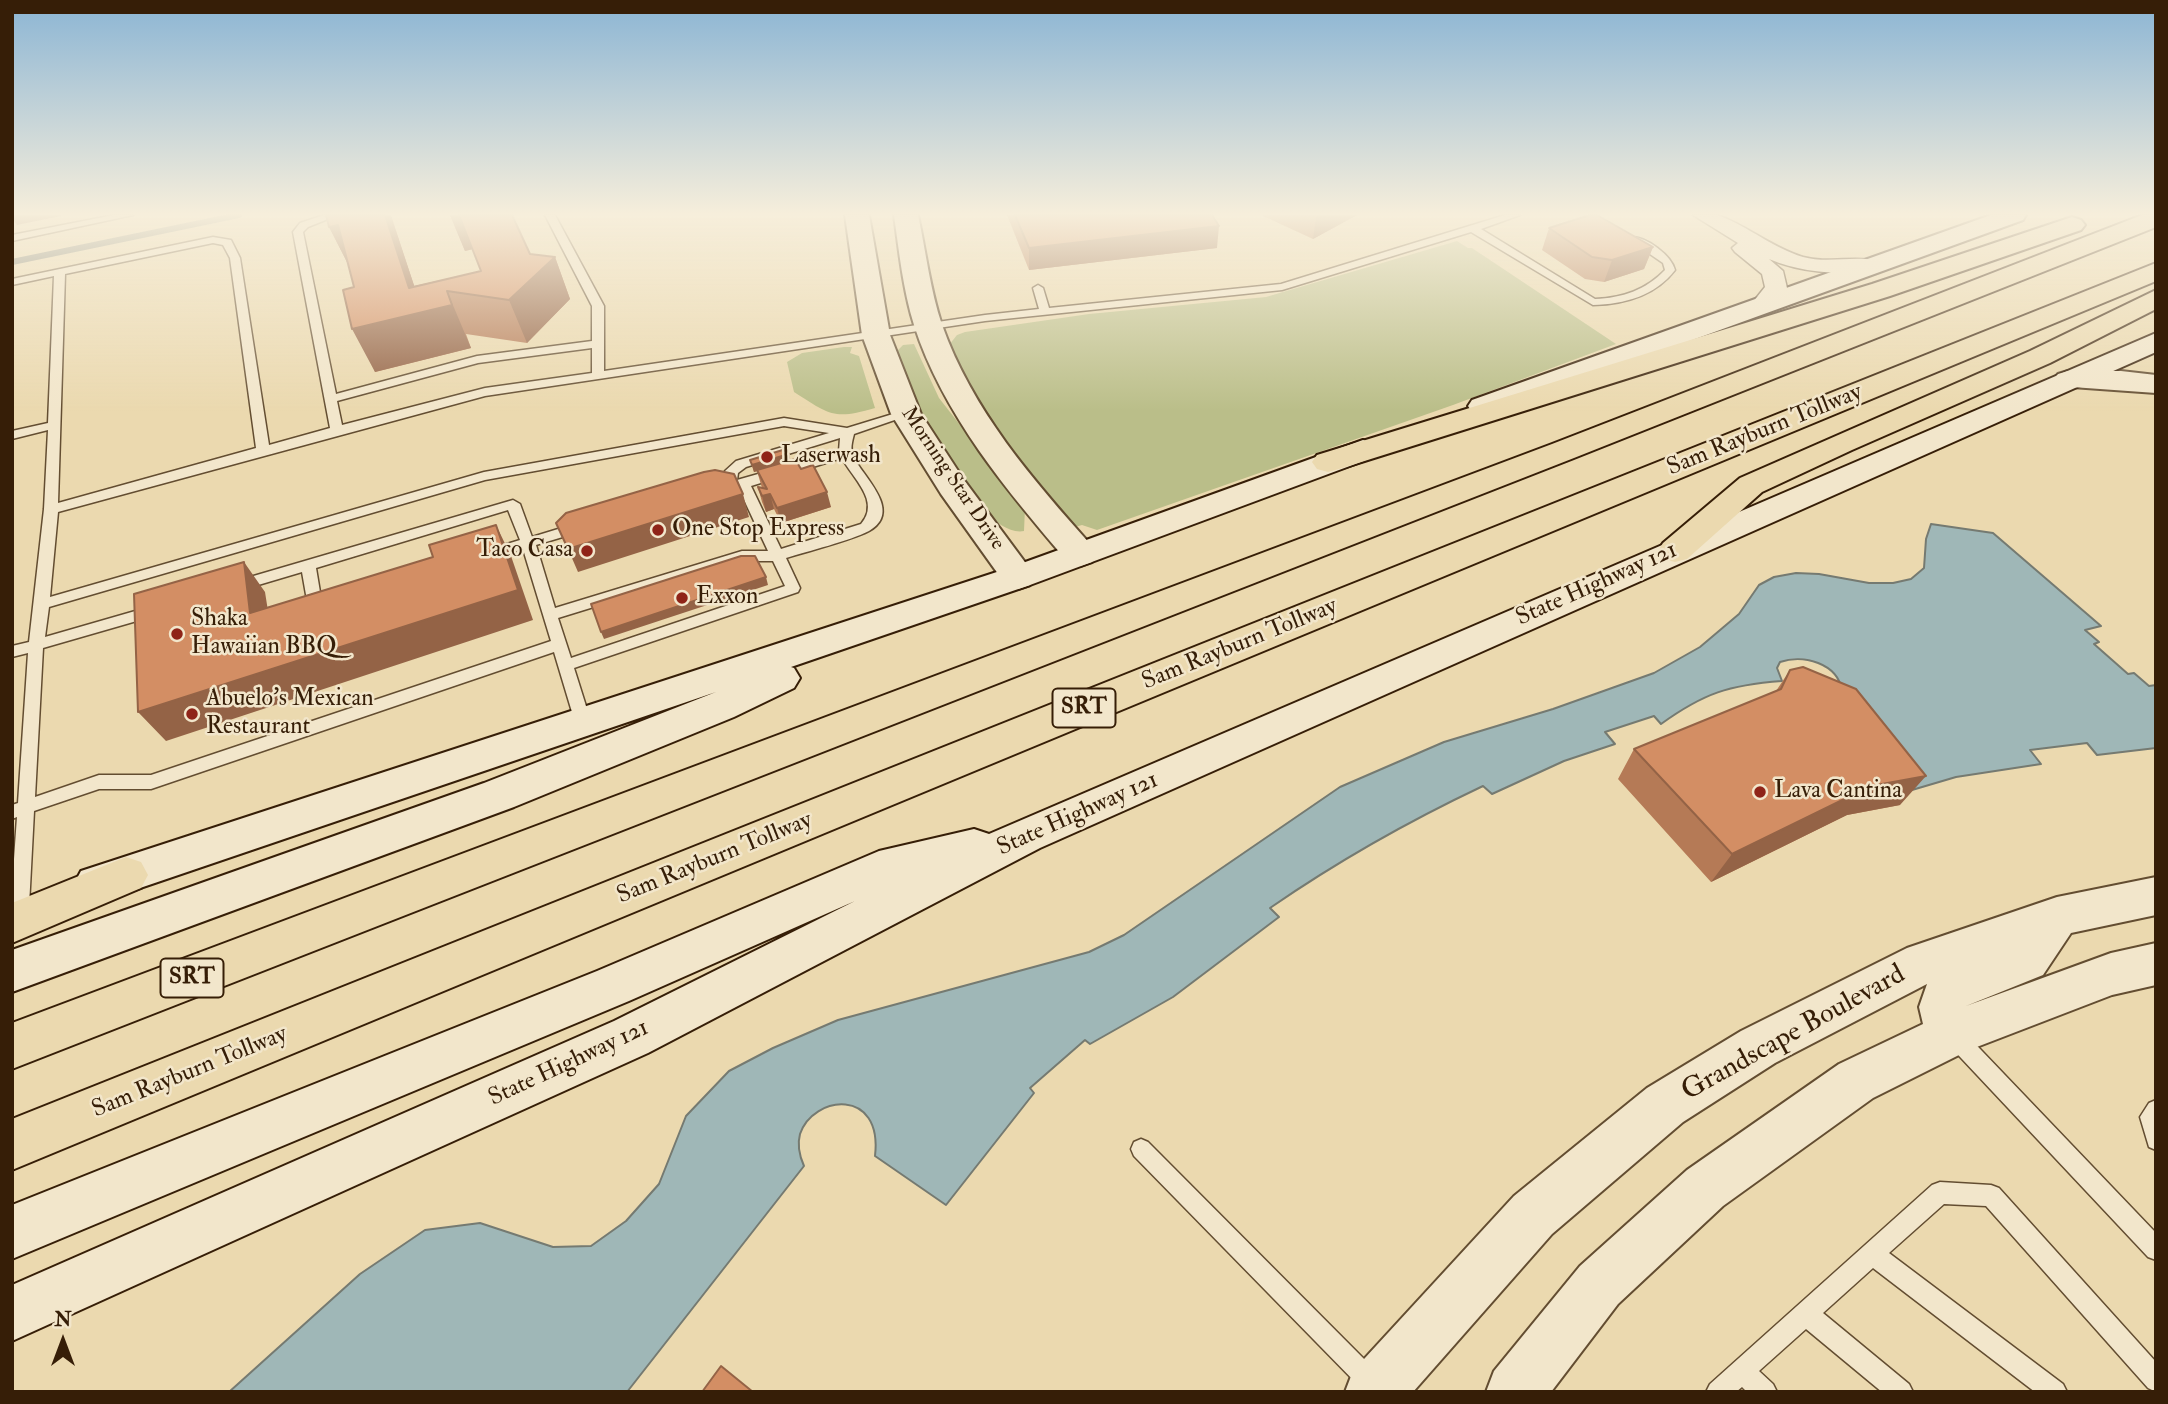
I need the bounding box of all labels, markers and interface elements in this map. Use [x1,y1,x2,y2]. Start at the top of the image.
street label: Sam Rayburn Tollway [1663,379,1867,483]
street label: Morning Star Drive [895,403,1009,555]
place label: Laserwash [781,443,881,471]
marker: Laserwash [759,449,775,465]
place label: One Stop Express [672,516,844,544]
marker: One Stop Express [650,522,666,538]
place label: Taco Casa [476,537,573,565]
street label: State Highway 121 [1512,537,1682,633]
marker: Taco Casa [579,543,595,559]
place label: Exxon [696,584,758,612]
marker: Exxon [674,590,690,606]
street label: Sam Rayburn Tollway [1138,593,1342,697]
place label: Shaka Hawaiian BBQ [191,606,337,662]
marker: Shaka Hawaiian BBQ [169,626,185,642]
place label: Abuelo's Mexican Restaurant [206,686,374,742]
road number: SRT [1052,688,1116,728]
marker: Abuelo's Mexican Restaurant [184,706,200,722]
street label: State Highway 121 [993,767,1163,863]
place label: Lava Cantina [1774,778,1902,806]
marker: Lava Cantina [1752,784,1768,800]
street label: Sam Rayburn Tollway [613,807,817,911]
road number: SRT [160,959,224,998]
street label: Grandscape Boulevard [1676,959,1912,1109]
street label: State Highway 121 [484,1014,654,1114]
street label: Sam Rayburn Tollway [88,1021,292,1125]
north arrow [28,1306,98,1376]
text: N [54,1308,72,1332]

